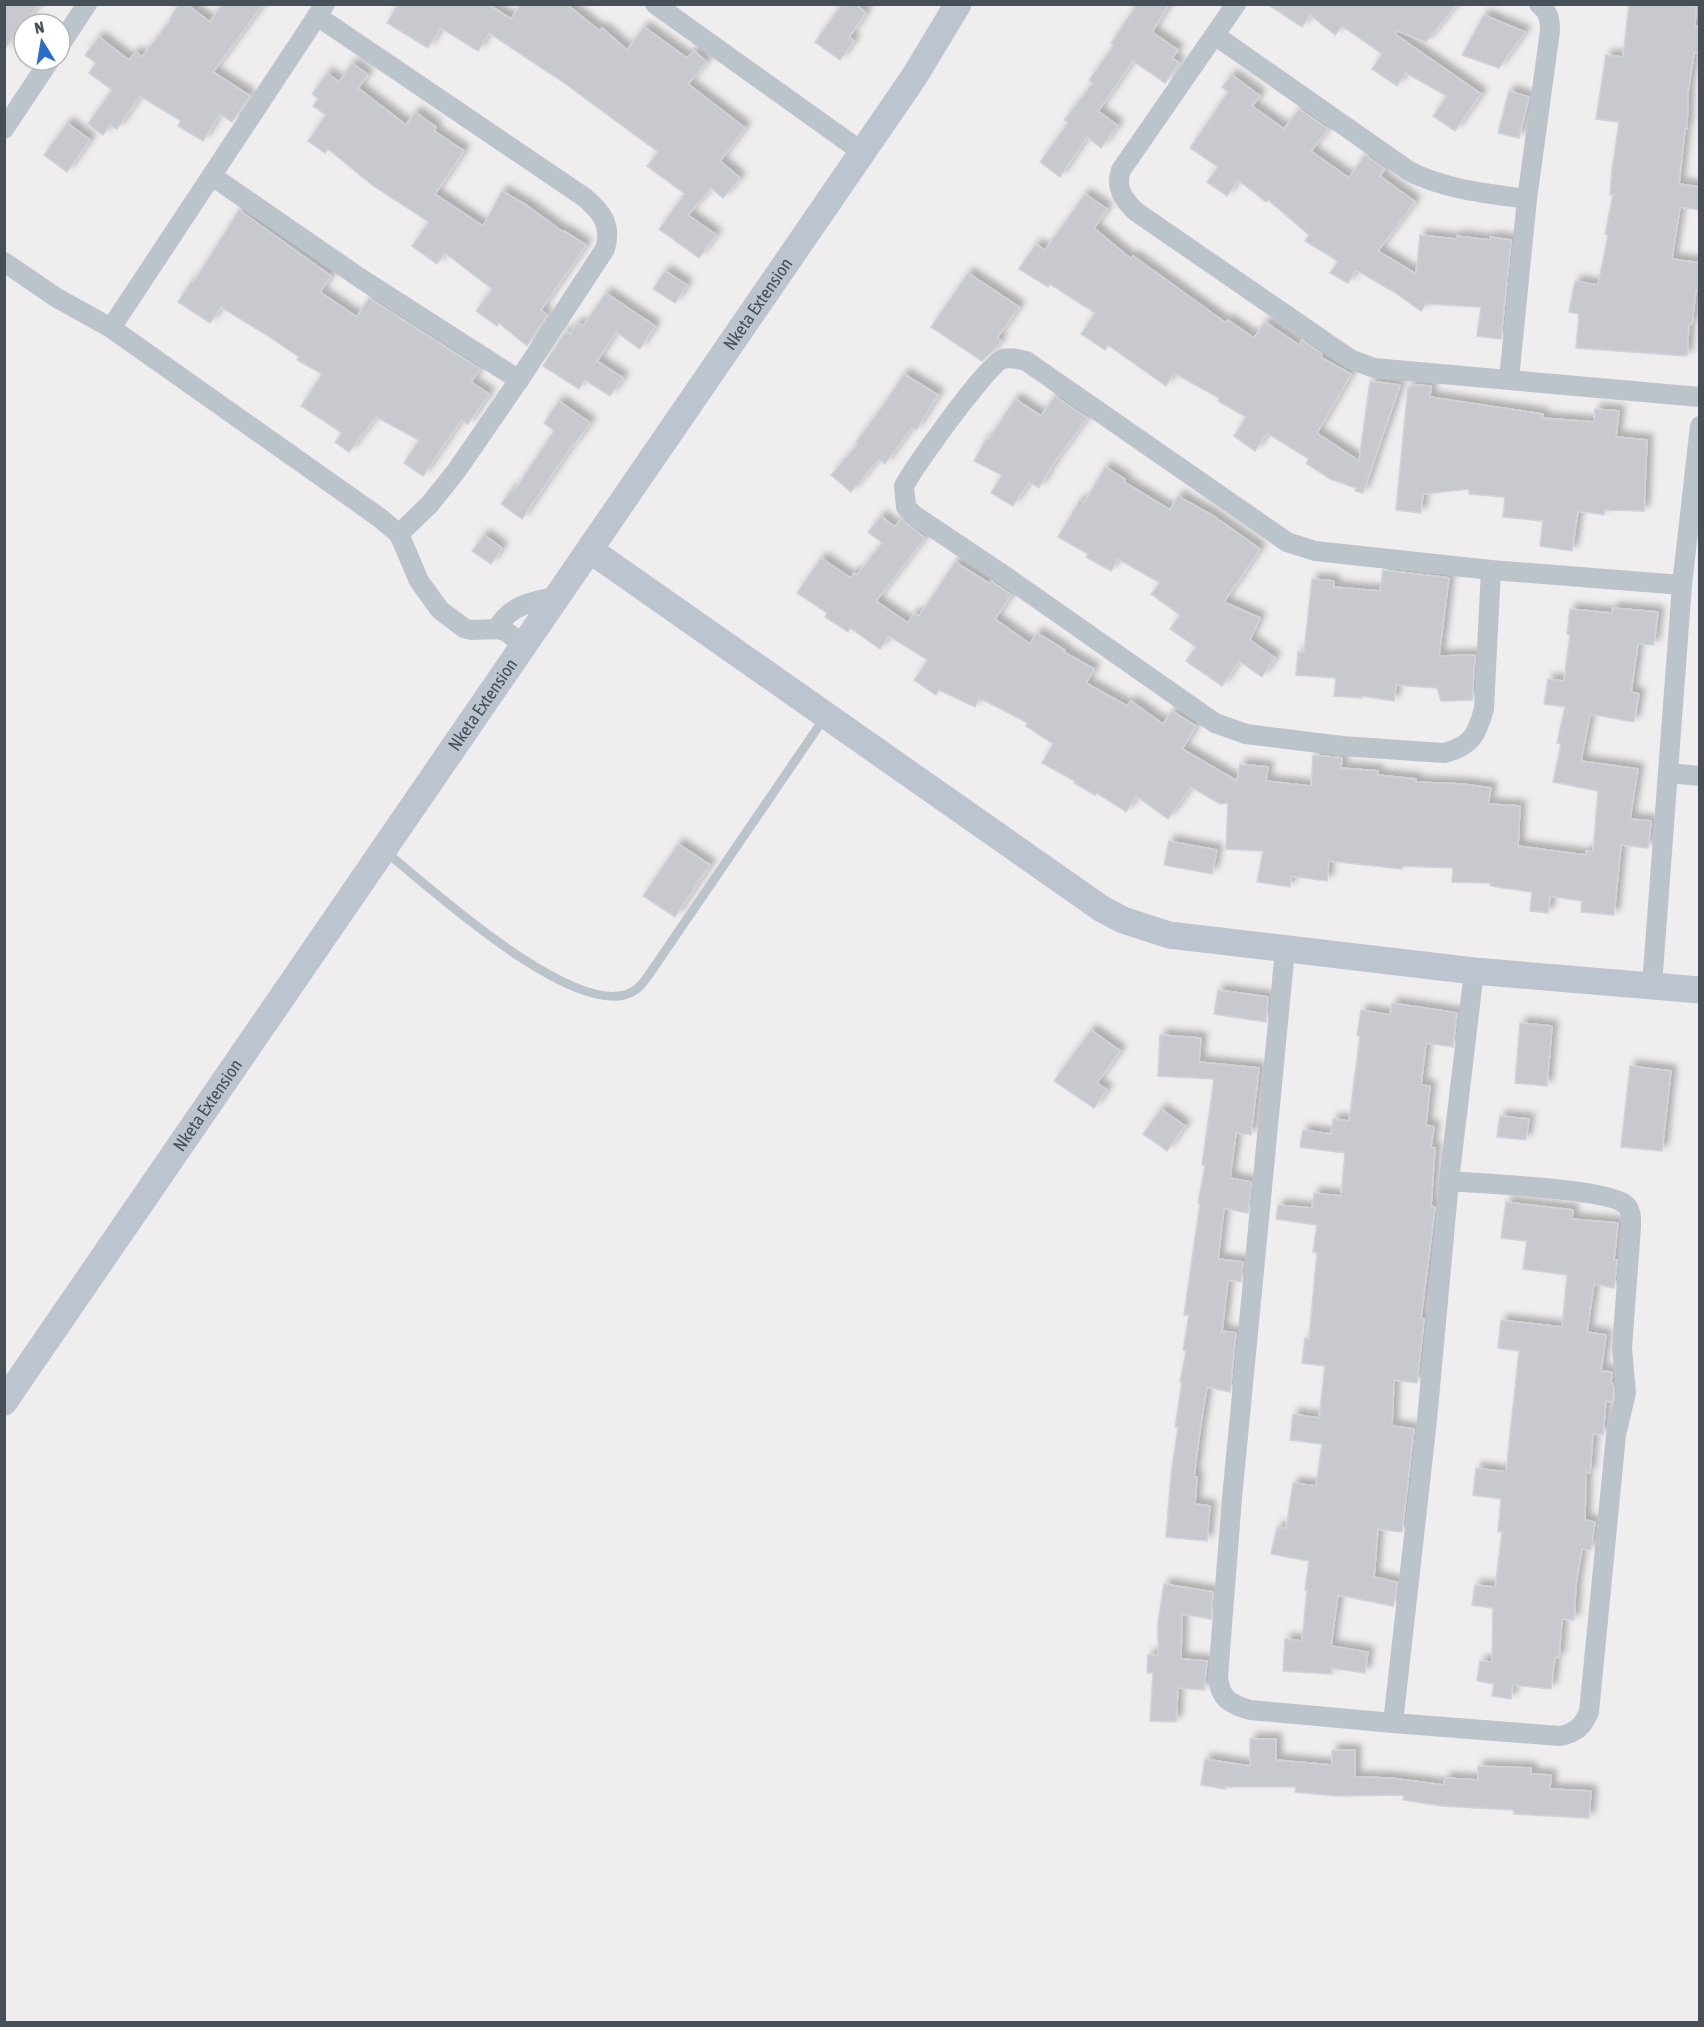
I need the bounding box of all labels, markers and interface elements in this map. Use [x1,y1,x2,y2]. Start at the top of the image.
north arrow [12,12,72,72]
text: N [33,18,45,37]
street label: Nketa Extension [719,254,797,354]
street label: Nketa Extension [444,654,521,754]
street label: Nketa Extension [168,1055,246,1155]

